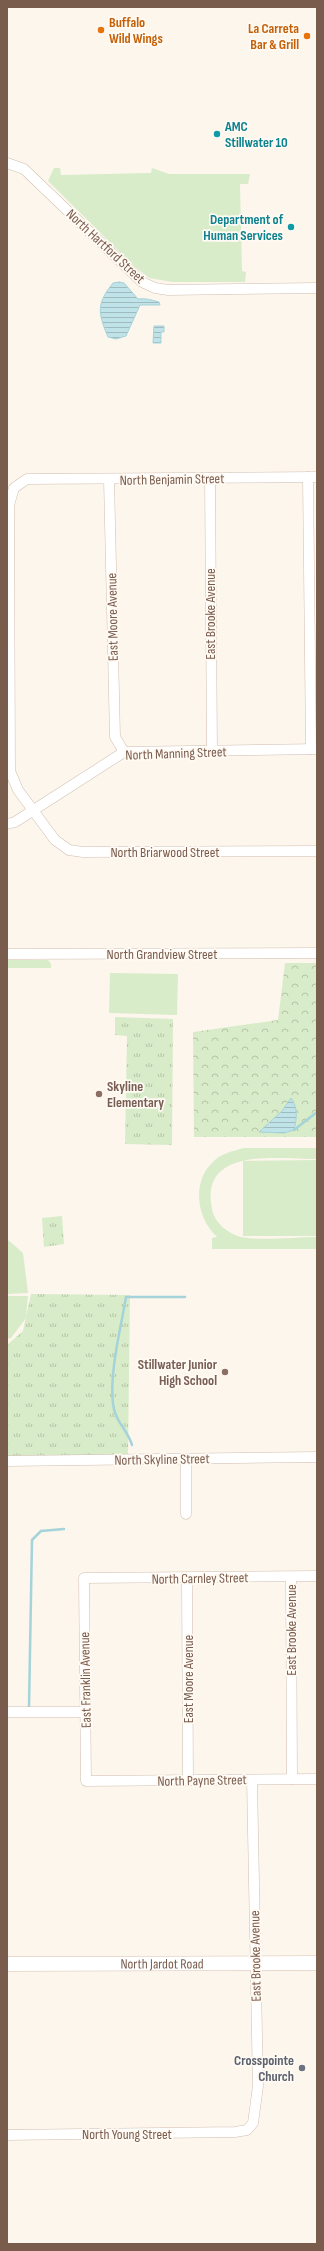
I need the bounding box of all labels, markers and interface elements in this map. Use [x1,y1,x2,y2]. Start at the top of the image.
place label: Buffalo Wild Wings [109,14,163,47]
place label: La Carreta Bar & Grill [248,20,299,53]
marker: Buffalo Wild Wings [96,25,106,35]
marker: La Carreta Bar & Grill [302,31,312,41]
place label: AMC Stillwater 10 [224,118,288,151]
marker: AMC Stillwater 10 [212,129,222,139]
street label: North Hartford Street [63,206,149,287]
place label: Department of Human Services [203,211,284,244]
marker: Department of Human Services [286,222,296,232]
street label: North Benjamin Street [120,470,225,489]
street label: East Brooke Avenue [202,568,219,660]
street label: East Moore Avenue [103,573,122,661]
street label: North Manning Street [125,743,227,764]
street label: North Briarwood Street [110,844,220,861]
street label: North Grandview Street [107,946,217,963]
place label: Skyline Elementary [107,1078,164,1111]
marker: Skyline Elementary [94,1089,104,1099]
place label: Stillwater Junior High School [138,1356,218,1389]
marker: Stillwater Junior High School [220,1367,230,1377]
street label: North Skyline Street [114,1450,210,1469]
street label: North Carnley Street [151,1569,249,1588]
street label: East Brooke Avenue [283,1584,300,1676]
street label: East Franklin Avenue [76,1632,95,1728]
street label: East Moore Avenue [180,1635,197,1723]
street label: North Payne Street [157,1771,247,1790]
street label: East Brooke Avenue [246,1910,265,2002]
street label: North Jardot Road [120,1955,204,1973]
place label: Crosspointe Church [234,2052,294,2085]
marker: Crosspointe Church [297,2063,307,2073]
street label: North Young Street [82,2126,172,2143]

